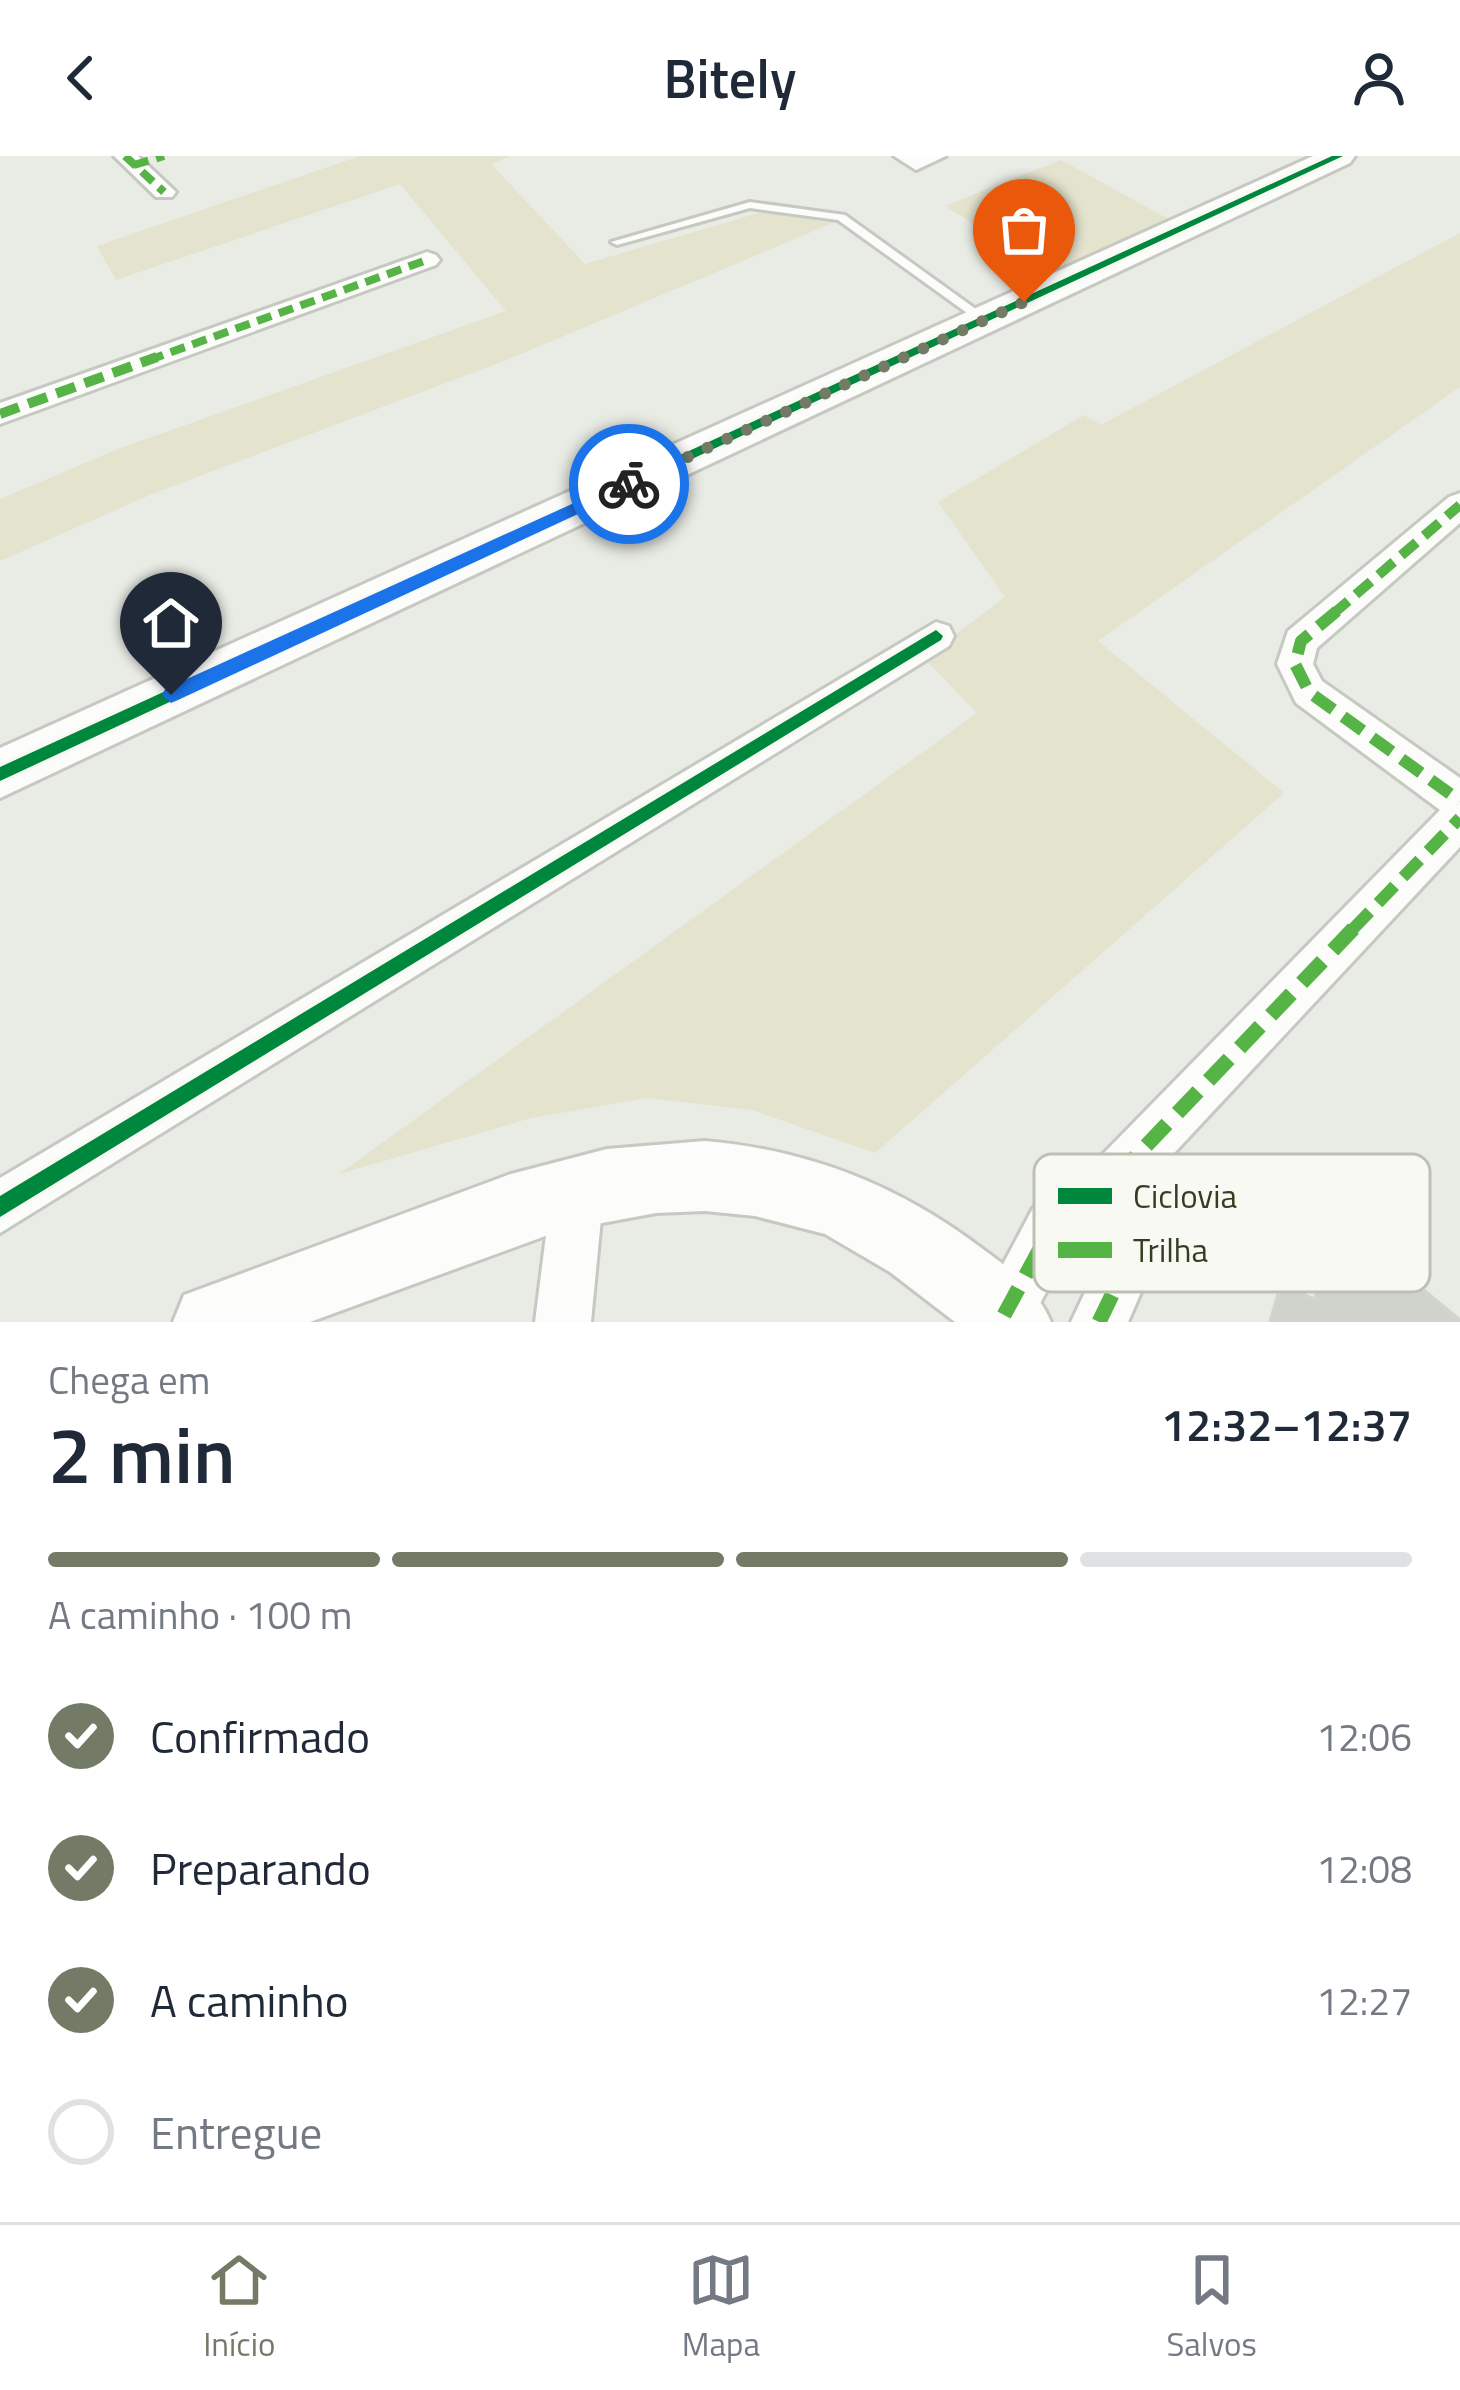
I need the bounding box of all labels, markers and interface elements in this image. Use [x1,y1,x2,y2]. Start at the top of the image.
text: Bitely [663,37,797,119]
icon: back [48,45,114,111]
icon: person [1346,45,1412,111]
pin [973,179,1075,302]
icon: bag [991,197,1057,263]
courier [569,424,689,544]
icon: bike [596,451,662,517]
pin [120,572,222,695]
icon: home [138,590,204,656]
legend [1034,1154,1430,1292]
text: Ciclovia [1133,1171,1237,1221]
text: Trilha [1133,1225,1208,1275]
text: Chega em [48,1350,210,1409]
text: 12:32–12:37 [1161,1390,1412,1458]
text: 2 min [48,1395,236,1513]
text: A caminho · 100 m [48,1585,352,1644]
text: Confirmado [150,1702,370,1770]
icon: check [48,1703,114,1769]
text: 12:06 [1316,1707,1412,1766]
text: Preparando [150,1834,371,1902]
icon: check [48,1835,114,1901]
text: 12:08 [1316,1839,1412,1898]
text: A caminho [150,1966,348,2034]
icon: check [48,1967,114,2033]
text: 12:27 [1316,1971,1412,2030]
text: Entregue [150,2098,322,2166]
tab: Início [203,2247,275,2369]
tab: Mapa [682,2247,760,2369]
tab: Salvos [1166,2247,1257,2369]

